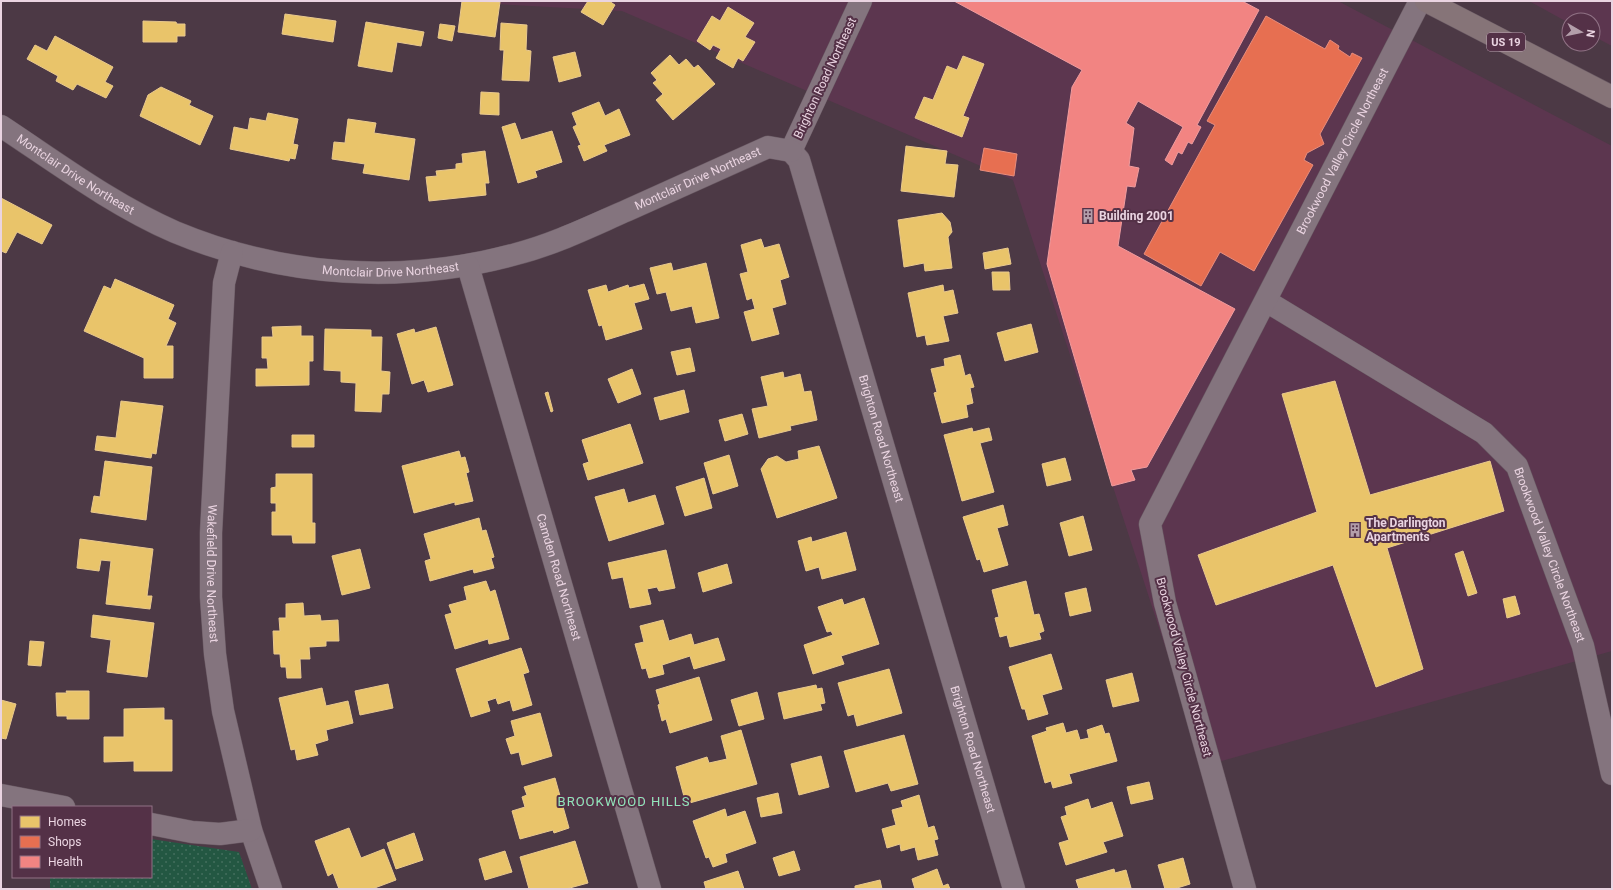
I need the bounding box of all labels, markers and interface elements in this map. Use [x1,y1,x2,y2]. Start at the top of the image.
north arrow [1561,12,1601,52]
street label: Brighton Road Northeast [791,15,859,141]
text: N [1583,29,1597,39]
road number: US 19 [1487,33,1525,51]
street label: Brookwood Valley Circle Northeast [1294,66,1391,237]
street label: Montclair Drive Northeast [14,131,137,217]
street label: Montclair Drive Northeast [632,144,763,213]
building icon: Building 2001 [1080,208,1096,224]
place label: Building 2001 [1099,209,1174,223]
street label: Montclair Drive Northeast [322,259,460,280]
street label: Brighton Road Northeast [856,373,907,504]
street label: Brookwood Valley Circle Northeast [1511,465,1588,644]
street label: Wakefield Drive Northeast [204,504,221,643]
street label: Camden Road Northeast [534,512,584,642]
place label: The Darlington Apartments [1366,516,1446,544]
building icon: The Darlington Apartments [1347,522,1363,538]
street label: Brookwood Valley Circle Northeast [1153,576,1215,758]
street label: Brighton Road Northeast [947,684,998,815]
district label: BROOKWOOD HILLS [558,794,690,809]
legend [12,806,152,878]
text: Homes [48,815,86,829]
text: Shops [48,835,82,849]
text: Health [48,855,83,869]

